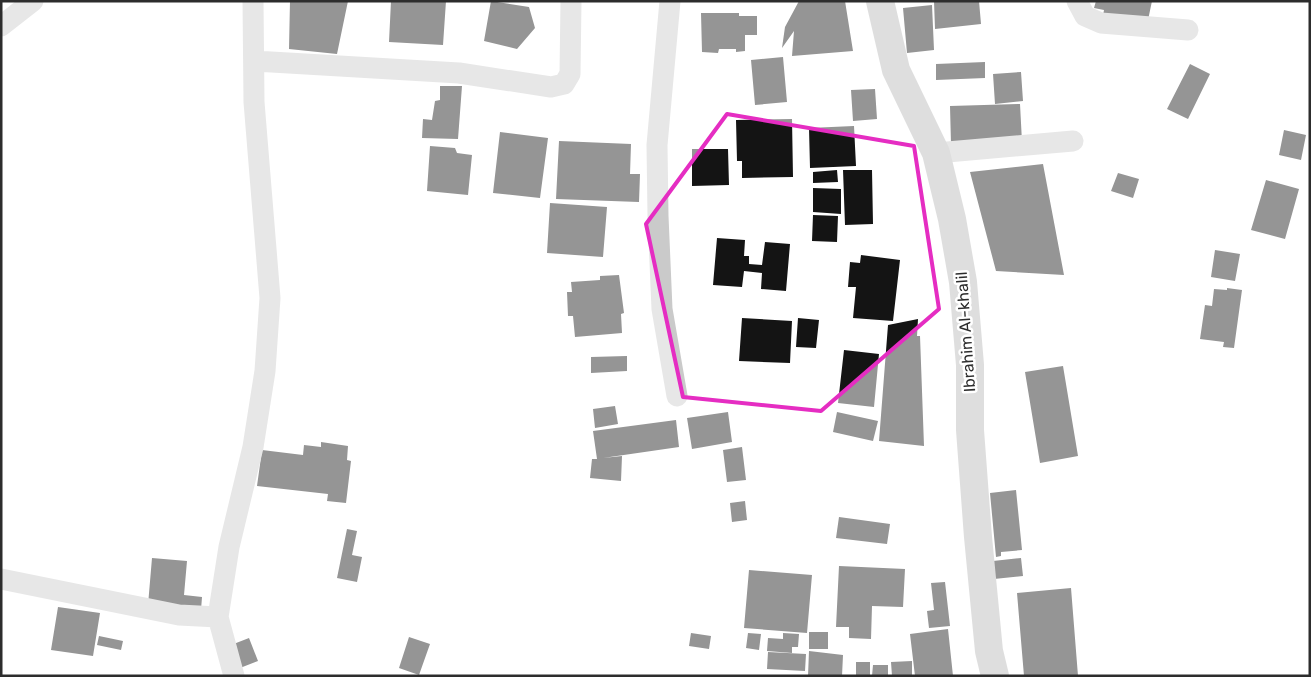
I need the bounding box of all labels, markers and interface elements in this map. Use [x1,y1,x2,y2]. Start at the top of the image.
street label: Ibrahim Al-khalil [952,271,979,393]

